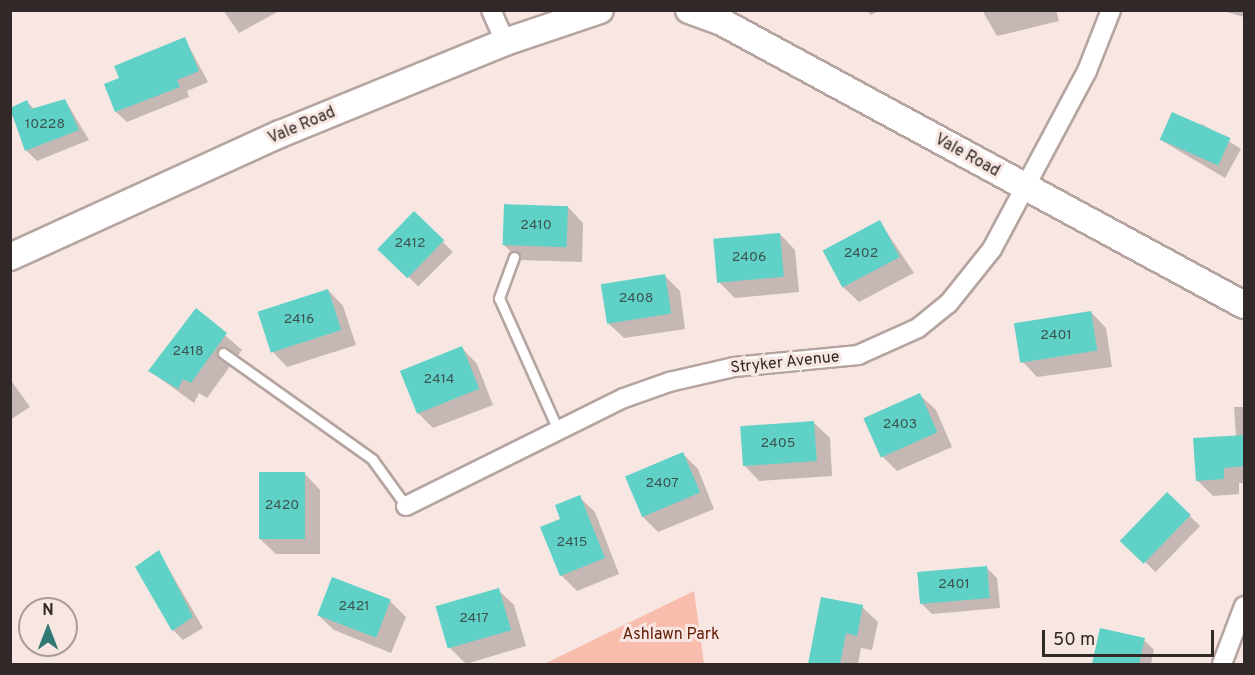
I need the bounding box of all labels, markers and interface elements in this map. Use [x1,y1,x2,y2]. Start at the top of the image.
street label: Vale Road [265,103,339,149]
house number: 10228 [25,117,65,133]
street label: Vale Road [931,130,1003,182]
house number: 2410 [520,218,552,234]
house number: 2412 [395,236,425,252]
house number: 2402 [844,246,878,262]
house number: 2406 [732,250,766,266]
house number: 2408 [619,291,653,307]
house number: 2416 [284,312,314,328]
house number: 2401 [1040,328,1072,344]
house number: 2418 [173,344,203,360]
street label: Stryker Avenue [729,348,841,378]
house number: 2414 [424,372,454,388]
house number: 2403 [883,417,917,433]
house number: 2405 [761,436,795,452]
house number: 2407 [646,476,678,492]
house number: 2420 [265,498,299,514]
house number: 2415 [556,535,588,551]
house number: 2401 [938,577,970,593]
north arrow [18,597,78,657]
house number: 2421 [339,599,369,615]
text: N [42,601,54,621]
house number: 2417 [459,611,489,627]
scale bar [1045,618,1218,656]
park label: Ashlawn Park [623,625,719,645]
text: 50 m [1053,629,1095,652]

